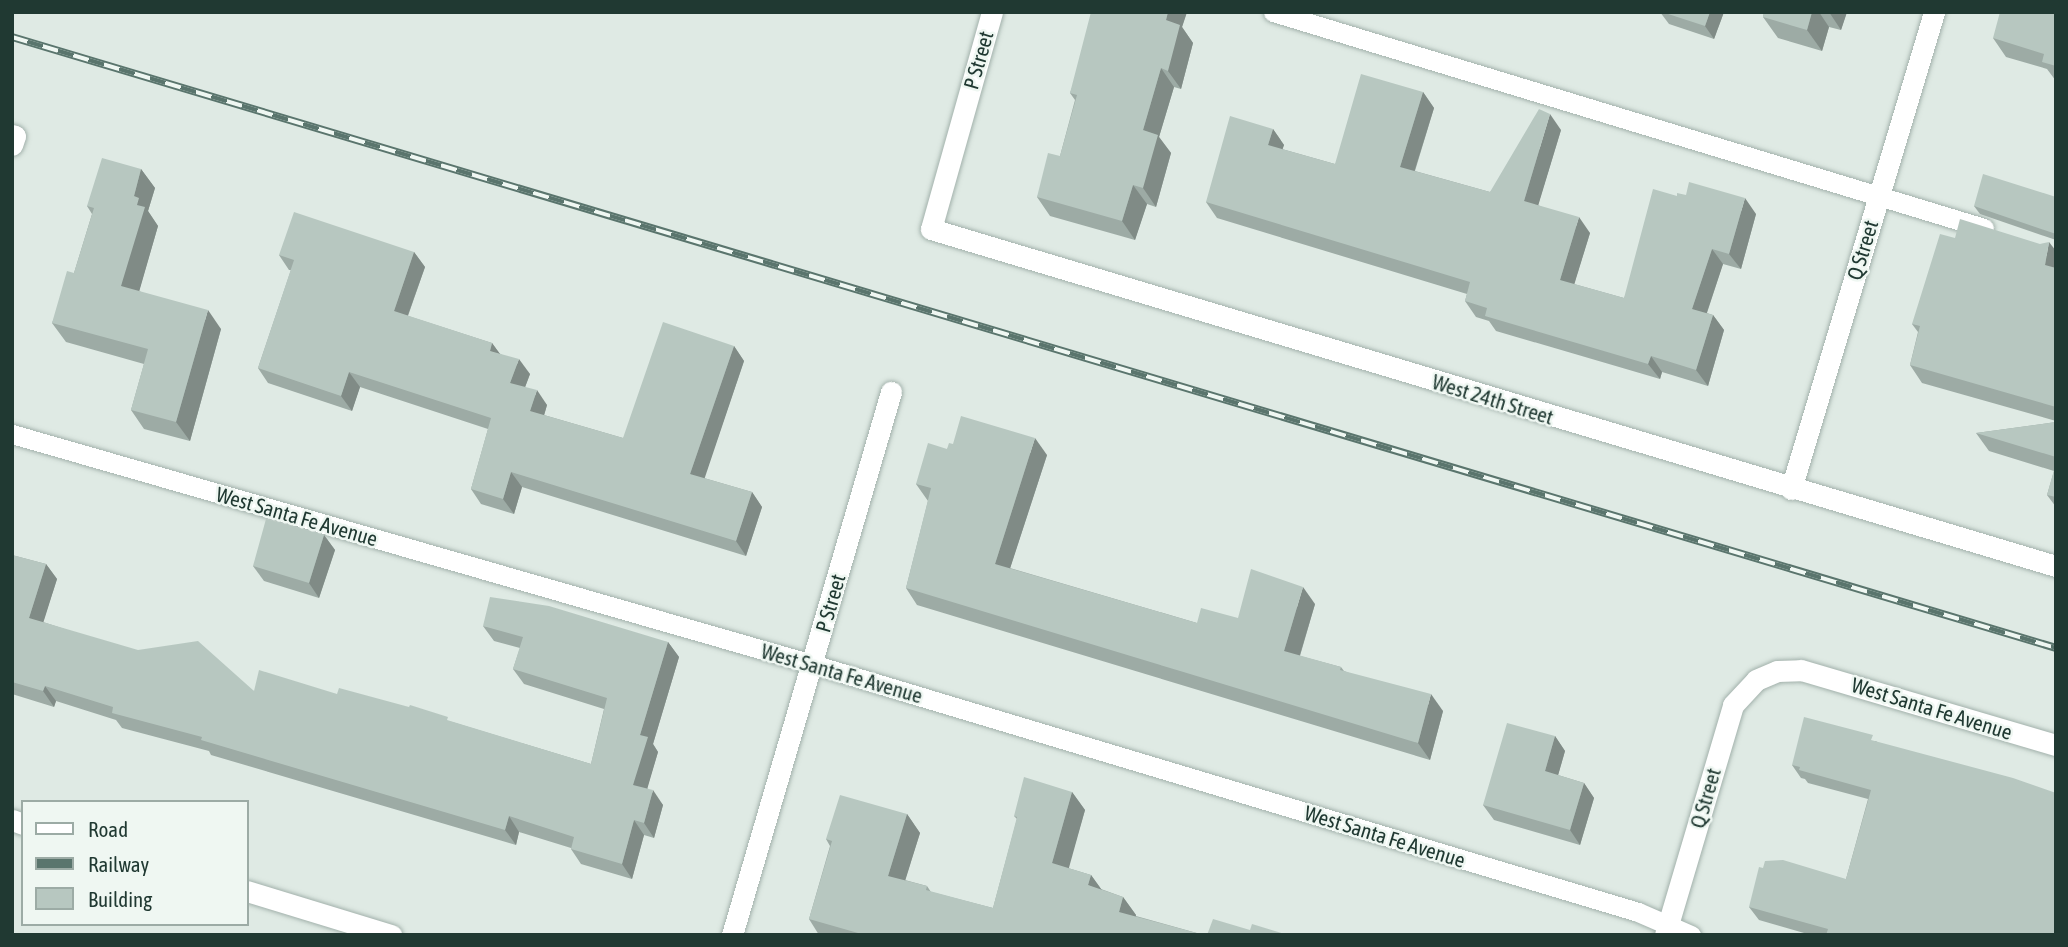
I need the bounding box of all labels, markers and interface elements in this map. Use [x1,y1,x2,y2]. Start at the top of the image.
street label: P Street [958,28,998,92]
street label: Q Street [1841,217,1883,283]
street label: West 24th Street [1429,369,1557,429]
street label: West Santa Fe Avenue [213,481,381,551]
street label: P Street [810,571,850,635]
street label: West Santa Fe Avenue [758,638,926,708]
street label: West Santa Fe Avenue [1849,672,2015,744]
street label: Q Street [1684,765,1726,831]
legend [21,800,248,926]
street label: West Santa Fe Avenue [1302,800,1468,872]
text: Road [88,817,128,841]
text: Railway [88,852,149,876]
text: Building [88,887,152,911]

